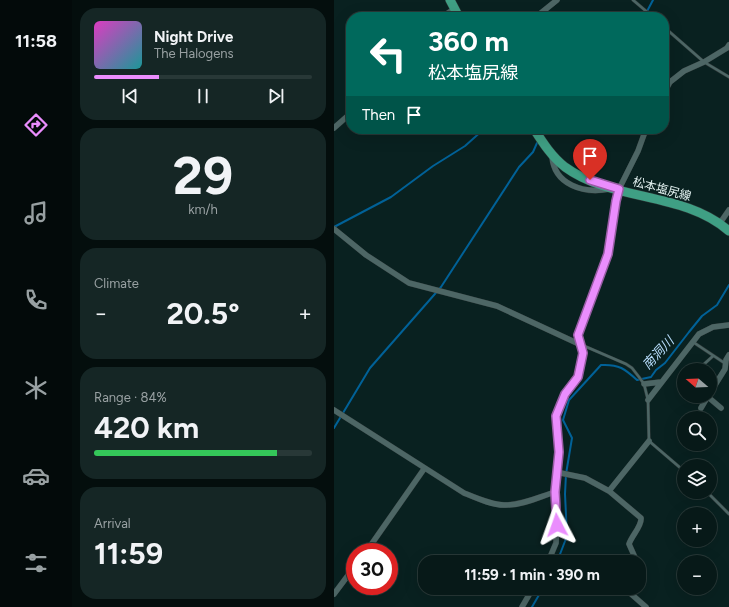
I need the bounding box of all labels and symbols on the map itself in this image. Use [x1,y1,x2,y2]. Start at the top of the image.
pin [573,139,607,180]
street label: 松本塩尻線 [631,174,693,204]
water label: 南洞川 [639,332,678,372]
north arrow [677,363,717,403]
position arrow [536,504,578,546]
speed limit sign: 30 [346,543,398,595]

